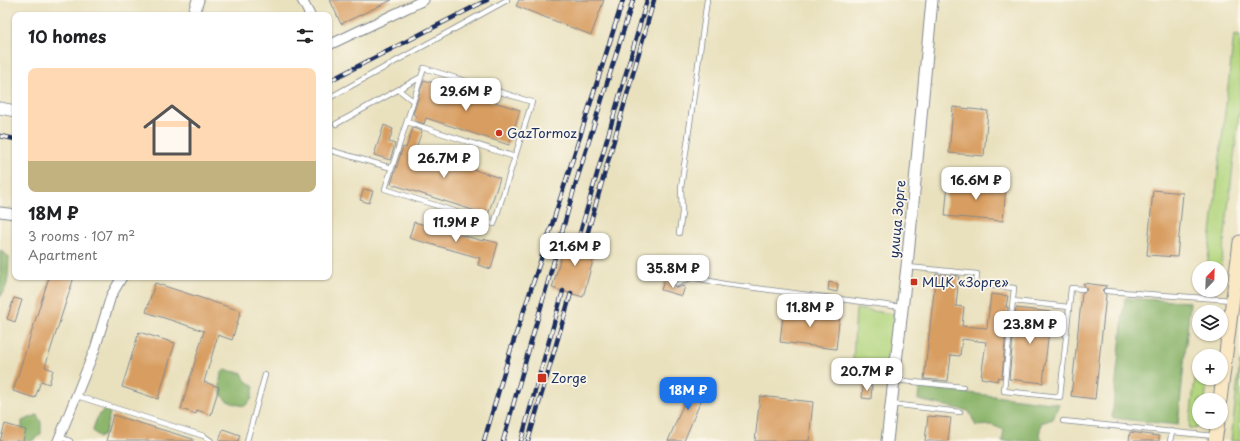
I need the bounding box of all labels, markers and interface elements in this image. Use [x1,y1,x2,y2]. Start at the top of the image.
text: 10 homes [28,23,106,49]
icon: filters [294,25,316,47]
pin: 29.6M ₽ [429,78,503,112]
text: 29.6M ₽ [440,81,492,100]
icon: home [136,94,208,166]
place label: GazTormoz [507,123,577,142]
marker: GazTormoz [494,128,504,138]
pin: 26.7M ₽ [407,145,481,179]
text: 26.7M ₽ [417,148,471,167]
pin: 16.6M ₽ [939,167,1013,201]
text: 16.6M ₽ [950,170,1002,189]
street label: улица Зорге [884,179,909,259]
text: 18M ₽ [28,200,79,226]
pin: 11.9M ₽ [419,209,493,243]
text: 11.9M ₽ [433,212,479,231]
text: 3 rooms · 107 m² [28,226,135,245]
pin: 21.6M ₽ [538,233,612,267]
text: 21.6M ₽ [549,236,601,255]
text: Apartment [28,245,97,264]
pin: 35.8M ₽ [636,255,710,289]
text: 35.8M ₽ [646,258,700,277]
north arrow [1192,261,1228,297]
map controls [1192,261,1228,429]
place label: МЦК «Зорге» [922,272,1009,291]
marker: МЦК «Зорге» [909,277,919,287]
pin: 11.8M ₽ [773,294,847,328]
text: 11.8M ₽ [786,297,834,316]
button: layers [1192,305,1228,341]
pin: 23.8M ₽ [993,311,1067,345]
text: 23.8M ₽ [1003,314,1057,333]
button: + [1192,349,1228,385]
pin: 20.7M ₽ [830,358,904,392]
text: 20.7M ₽ [840,361,894,380]
place label: Zorge [551,368,587,387]
marker: Zorge [536,372,548,384]
pin: 18M ₽ [660,377,716,411]
text: 18M ₽ [669,380,707,399]
button: − [1192,393,1228,429]

